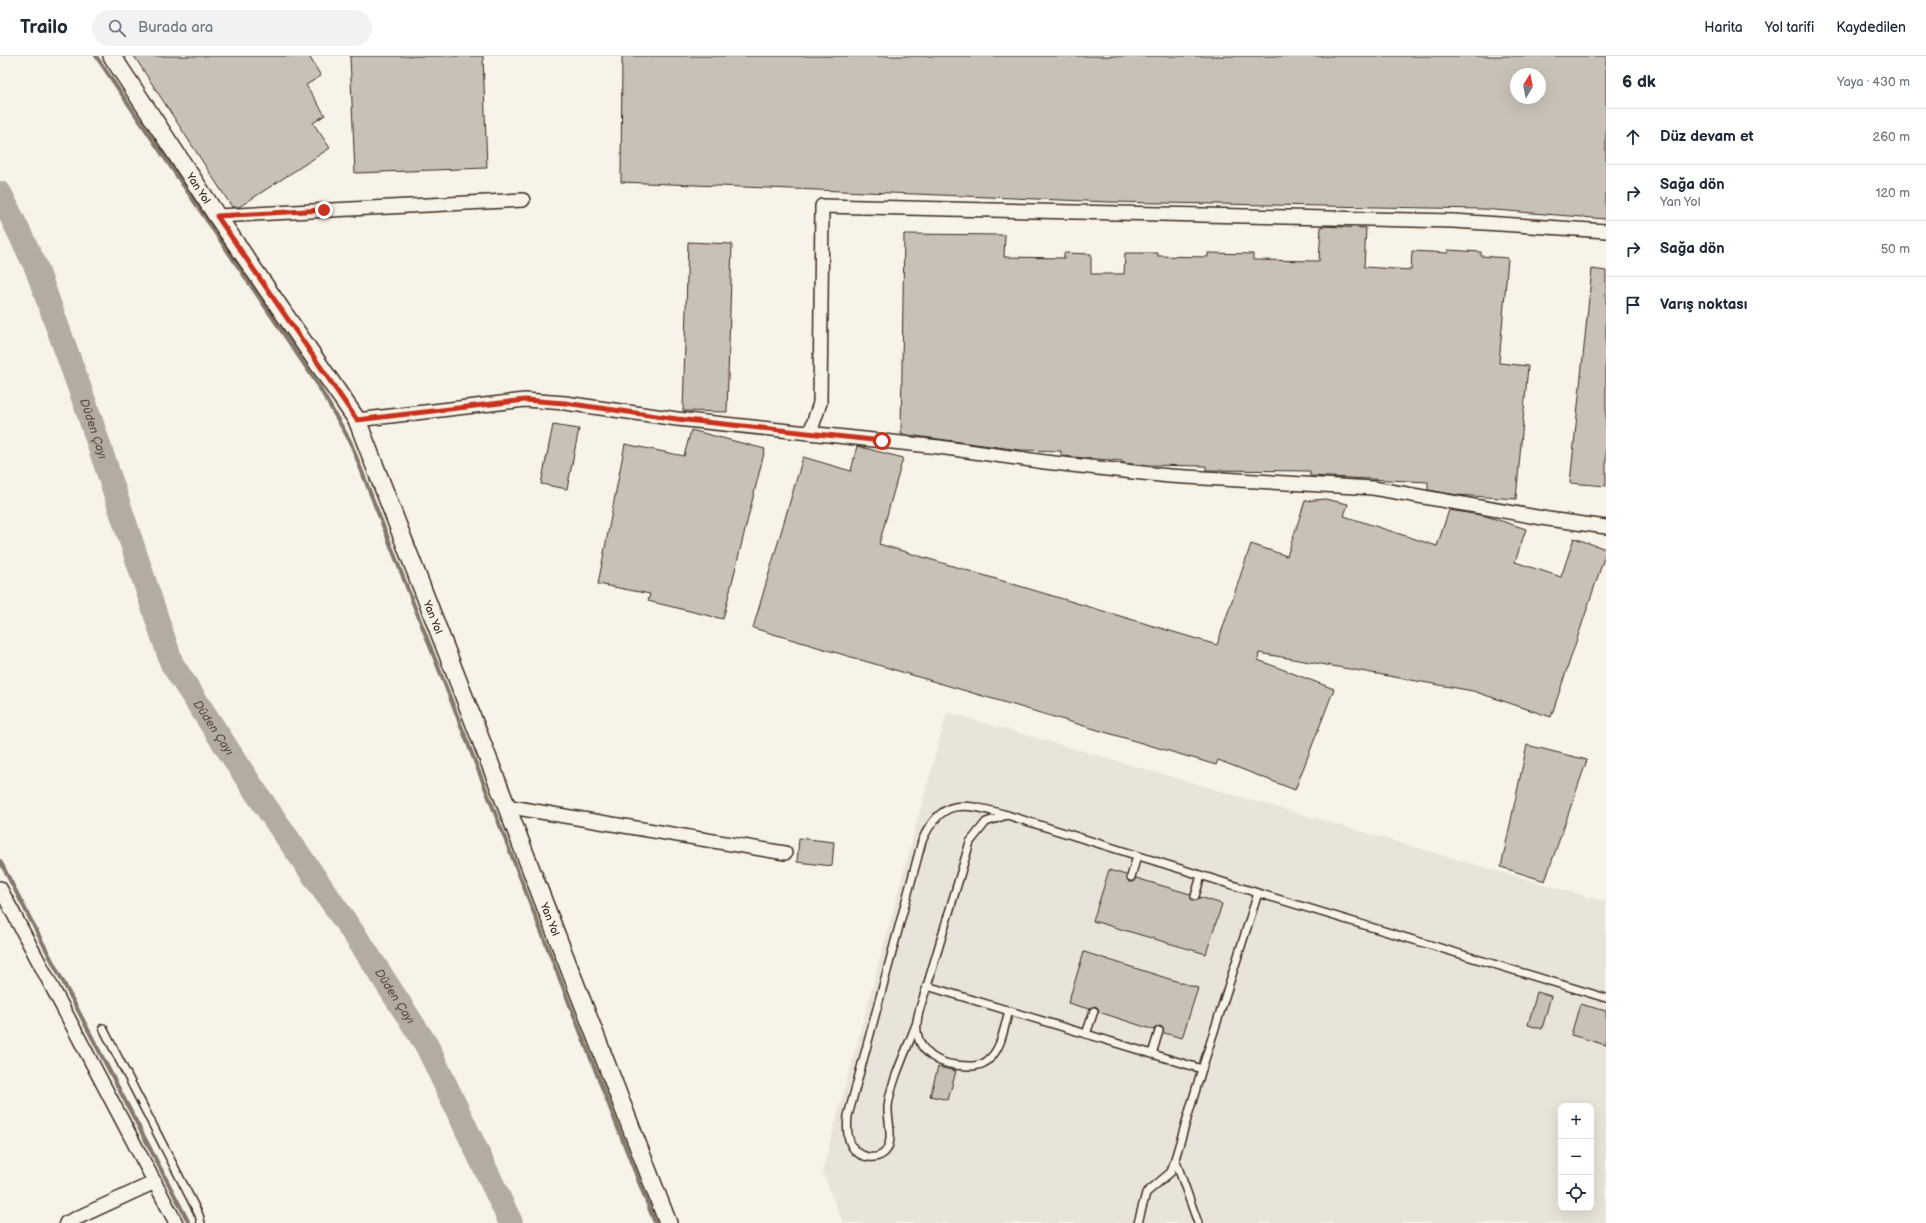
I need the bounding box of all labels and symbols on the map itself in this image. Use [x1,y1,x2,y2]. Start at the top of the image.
north arrow [1510,68,1546,104]
street label: Yan Yol [183,170,213,206]
route end [315,201,333,219]
water label: Düden Çayı [76,397,110,461]
route start [873,432,891,450]
street label: Yan Yol [420,598,445,636]
water label: Düden Çayı [190,698,237,758]
street label: Yan Yol [537,900,562,938]
water label: Düden Çayı [371,966,418,1027]

